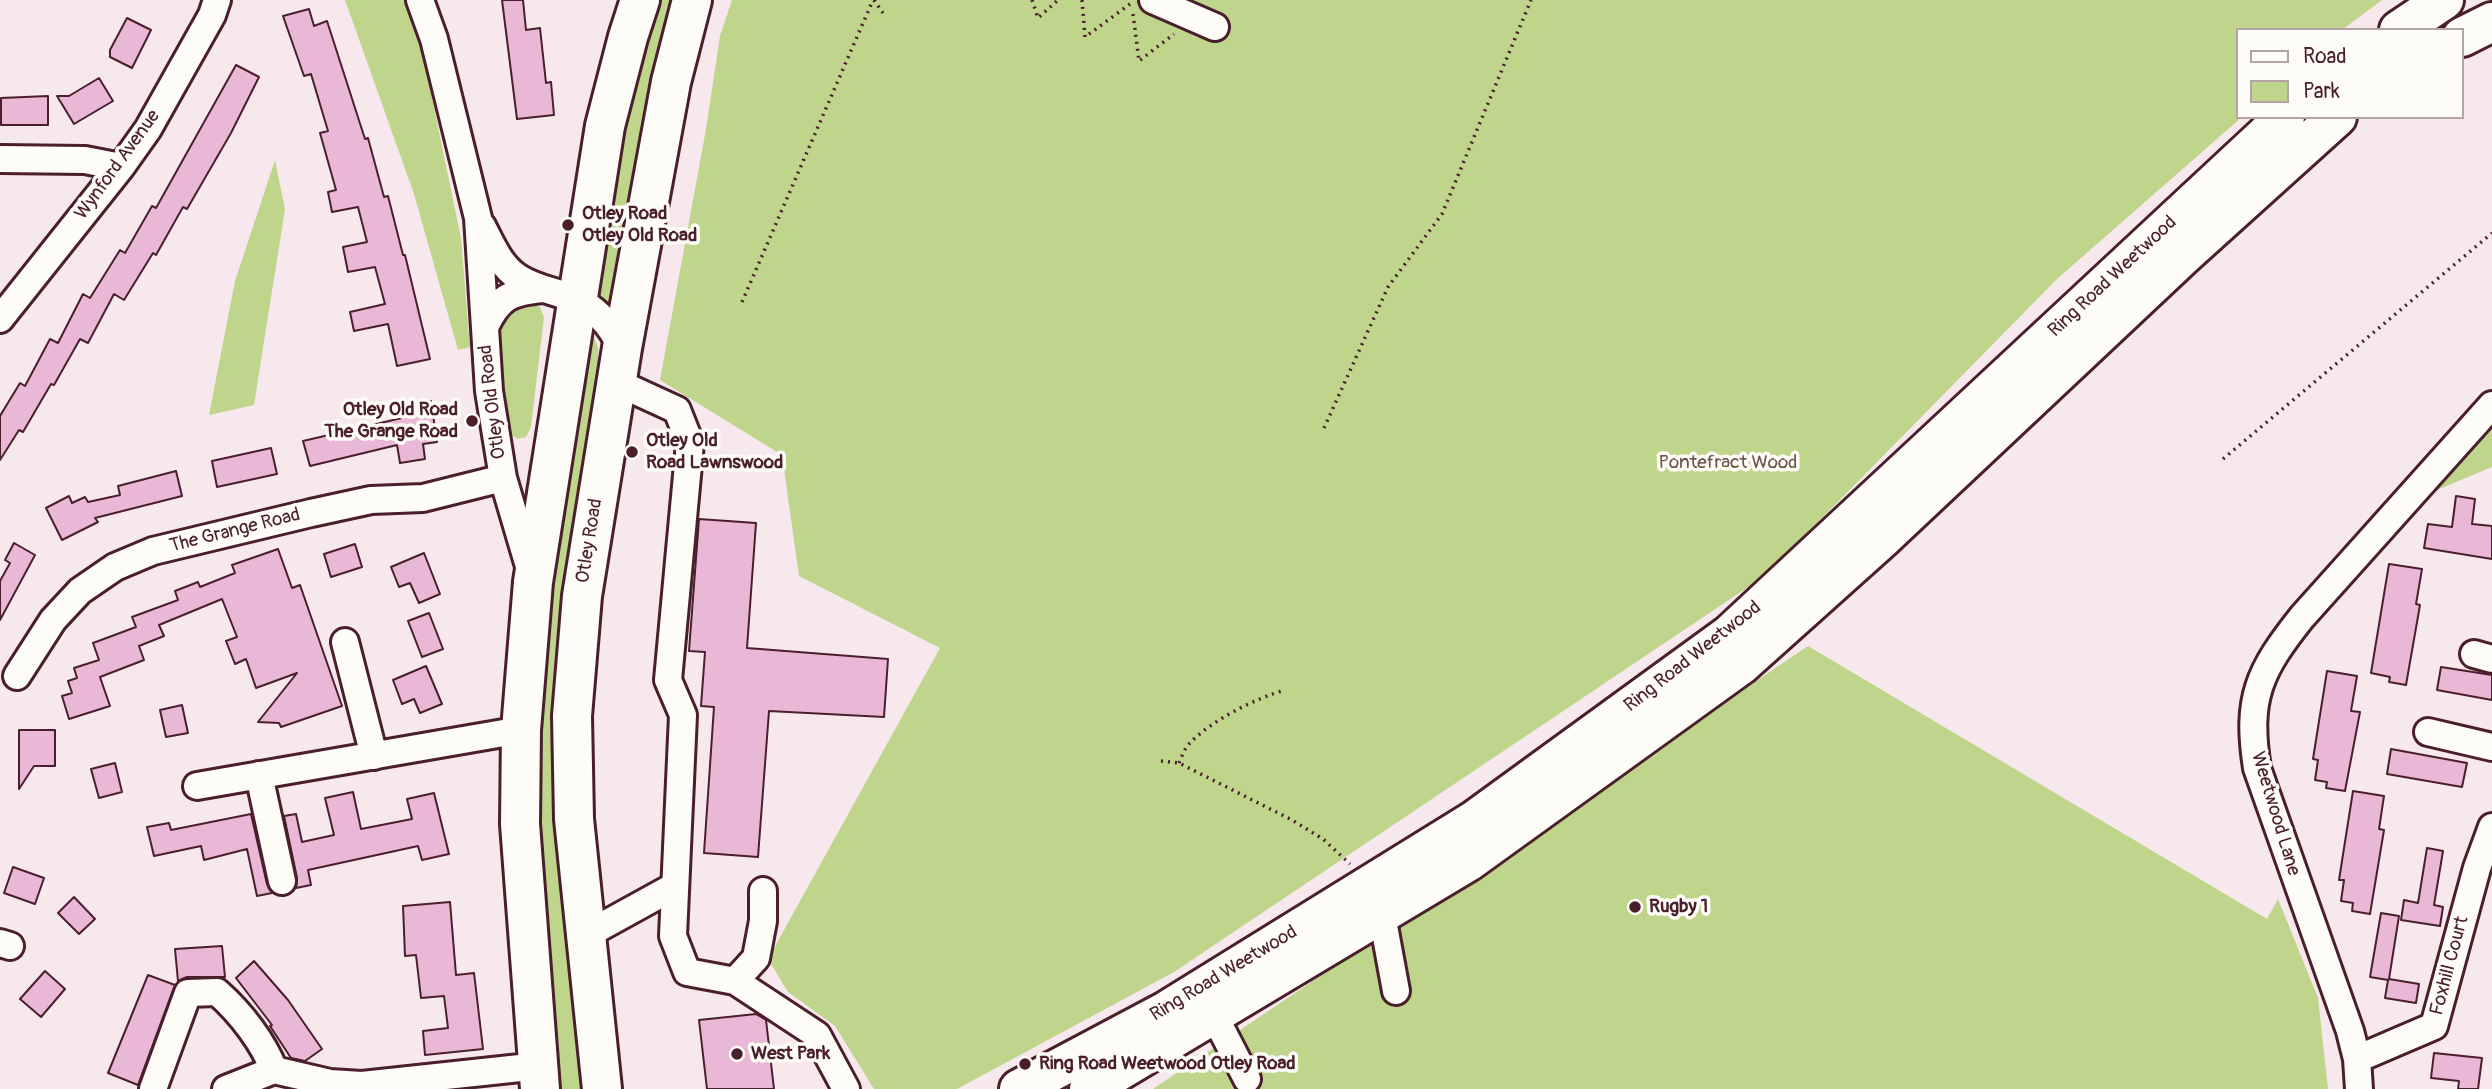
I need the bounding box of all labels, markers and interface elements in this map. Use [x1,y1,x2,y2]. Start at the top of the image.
legend [2236,28,2464,119]
text: Road [2303,43,2347,70]
text: Park [2303,78,2340,105]
street label: Wynford Avenue [71,106,165,224]
place label: Otley Road Otley Old Road [582,203,697,247]
street label: Ring Road Weetwood [2044,212,2182,342]
marker: Otley Road Otley Old Road [560,217,576,233]
street label: Otley Old Road [475,343,511,461]
place label: Otley Old Road The Grange Road [324,399,458,443]
marker: Otley Old Road The Grange Road [464,413,480,429]
place label: Otley Old Road Lawnswood [646,430,783,474]
marker: Otley Old Road Lawnswood [624,444,640,460]
park label: Pontefract Wood [1659,452,1797,474]
street label: Otley Road [572,497,608,585]
street label: The Grange Road [167,504,303,558]
street label: Ring Road Weetwood [1620,597,1766,717]
street label: Weetwood Lane [2245,749,2305,879]
place label: Rugby 1 [1649,896,1708,918]
marker: Rugby 1 [1627,899,1643,915]
street label: Foxhill Court [2426,914,2474,1018]
street label: Ring Road Weetwood [1146,921,1302,1027]
place label: West Park [751,1043,830,1065]
marker: West Park [729,1046,745,1062]
place label: Ring Road Weetwood Otley Road [1039,1053,1296,1075]
marker: Ring Road Weetwood Otley Road [1017,1056,1033,1072]

